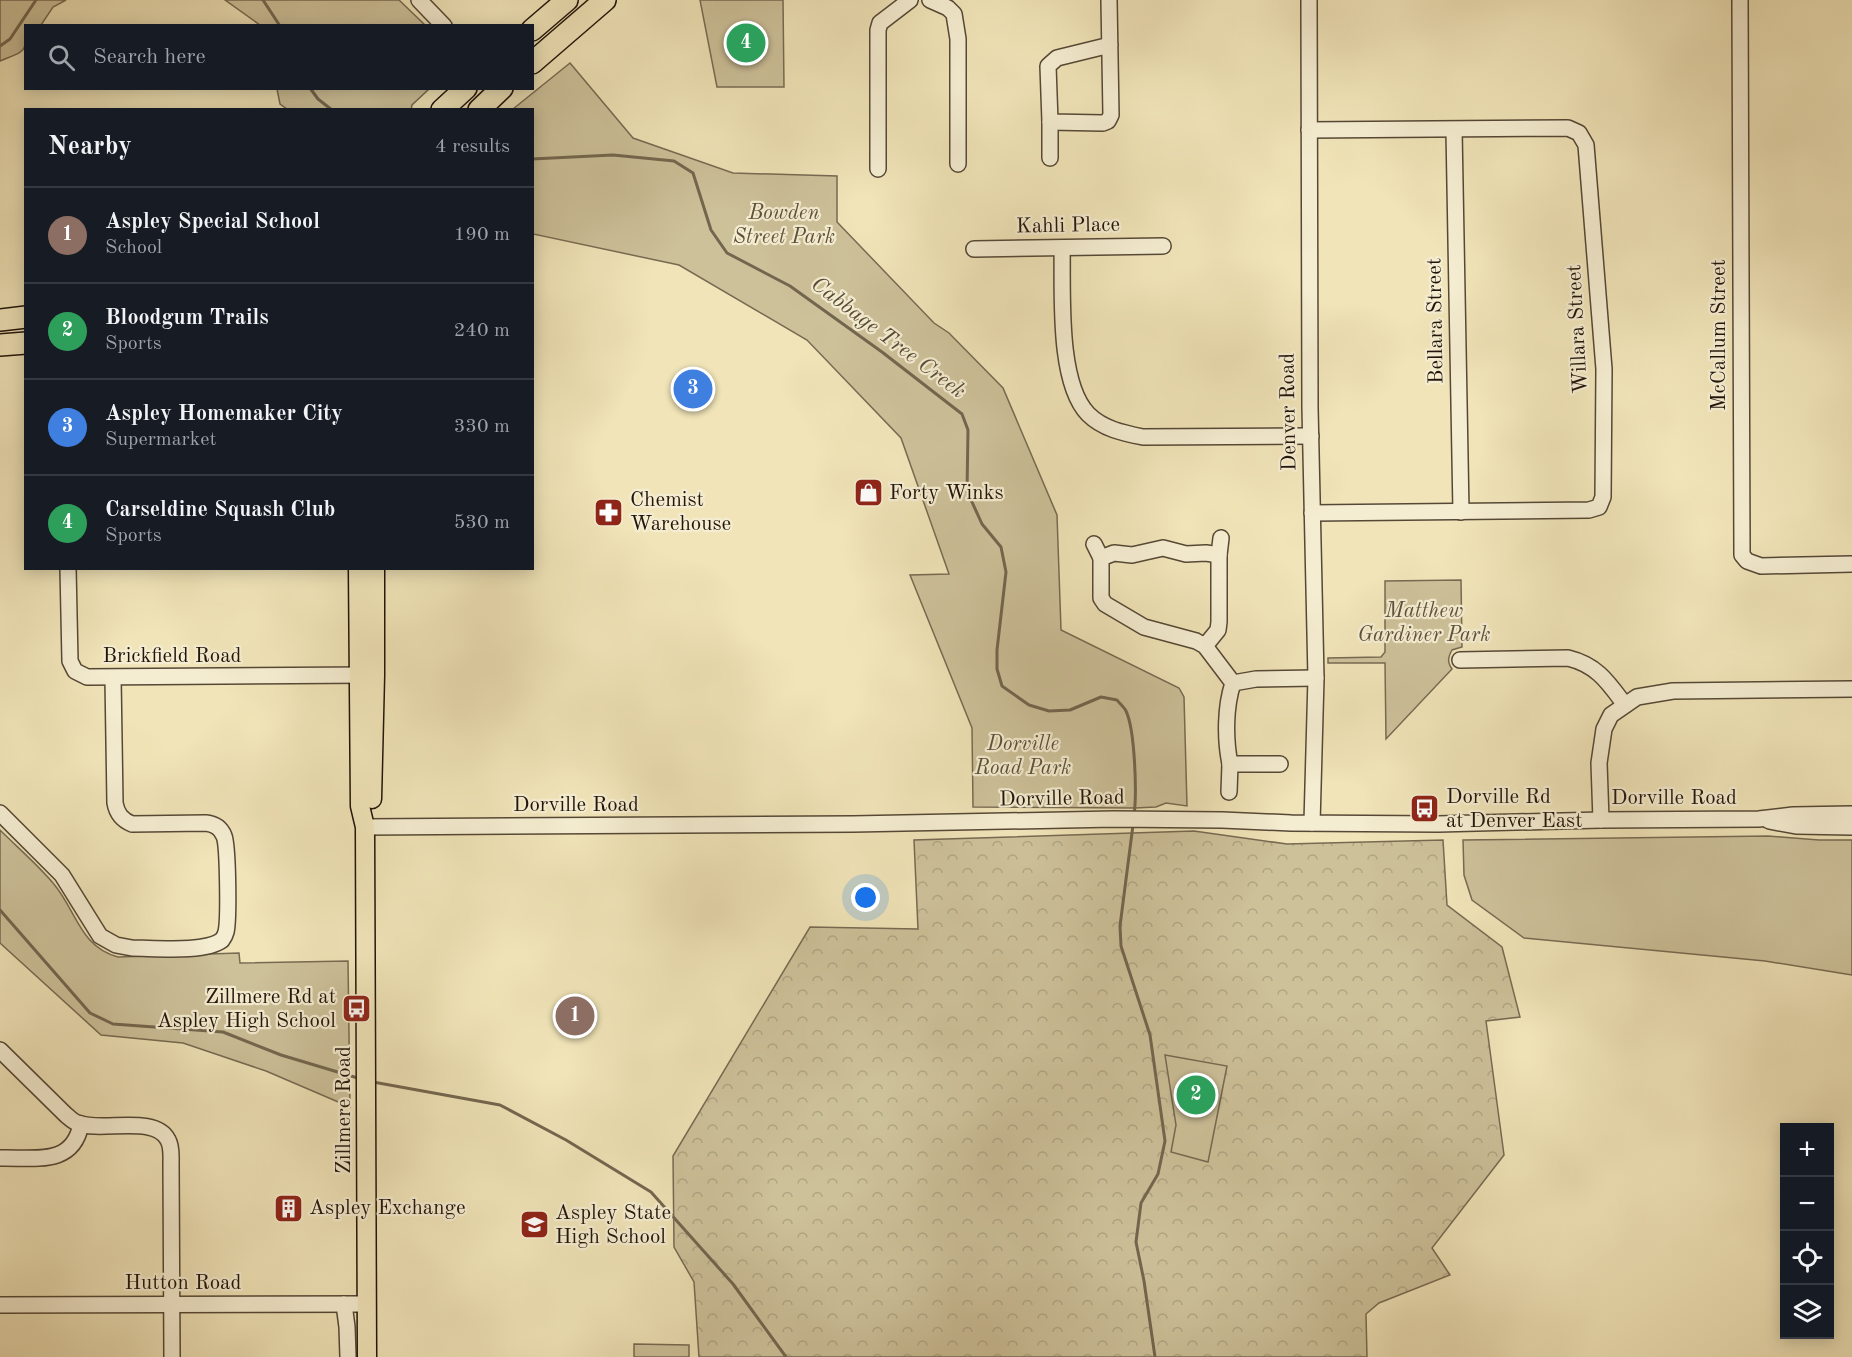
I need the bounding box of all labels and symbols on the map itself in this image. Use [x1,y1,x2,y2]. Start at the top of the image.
pin: 4 [726,20,766,66]
park label: Bowden Street Park [733,203,835,248]
street label: Kahli Place [1016,215,1120,237]
street label: Bellara Street [1424,258,1448,384]
street label: McCallum Street [1709,259,1730,411]
street label: Willara Street [1564,264,1592,394]
water label: Cabbage Tree Creek [807,273,969,403]
street label: Denver Road [1277,353,1301,471]
pin: 3 [674,366,712,412]
shop icon: Forty Winks [852,477,884,509]
place label: Forty Winks [889,483,1004,504]
place label: Chemist Warehouse [630,490,731,535]
pharmacy icon: Chemist Warehouse [593,496,625,528]
park label: Matthew Gardiner Park [1358,601,1490,646]
street label: Brickfield Road [103,646,242,667]
park label: Dorville Road Park [974,734,1071,779]
street label: Dorville Road [999,787,1125,811]
place label: Dorville Rd at Denver East [1446,787,1583,832]
street label: Dorville Road [1611,788,1737,809]
bus stop icon: Dorville Rd at Denver East [1409,793,1441,825]
street label: Dorville Road [513,795,639,816]
your location [851,883,880,912]
place label: Zillmere Rd at Aspley High School [157,987,336,1032]
bus stop icon: Zillmere Rd at Aspley High School [341,993,373,1025]
pin: 1 [556,994,594,1038]
street label: Zillmere Road [334,1046,355,1174]
pin: 2 [1176,1072,1216,1118]
building icon: Aspley Exchange [272,1192,304,1224]
place label: Aspley Exchange [309,1198,466,1219]
place label: Aspley State High School [555,1203,671,1248]
school or university icon: Aspley State High School [518,1209,550,1241]
street label: Hutton Road [125,1273,241,1294]

